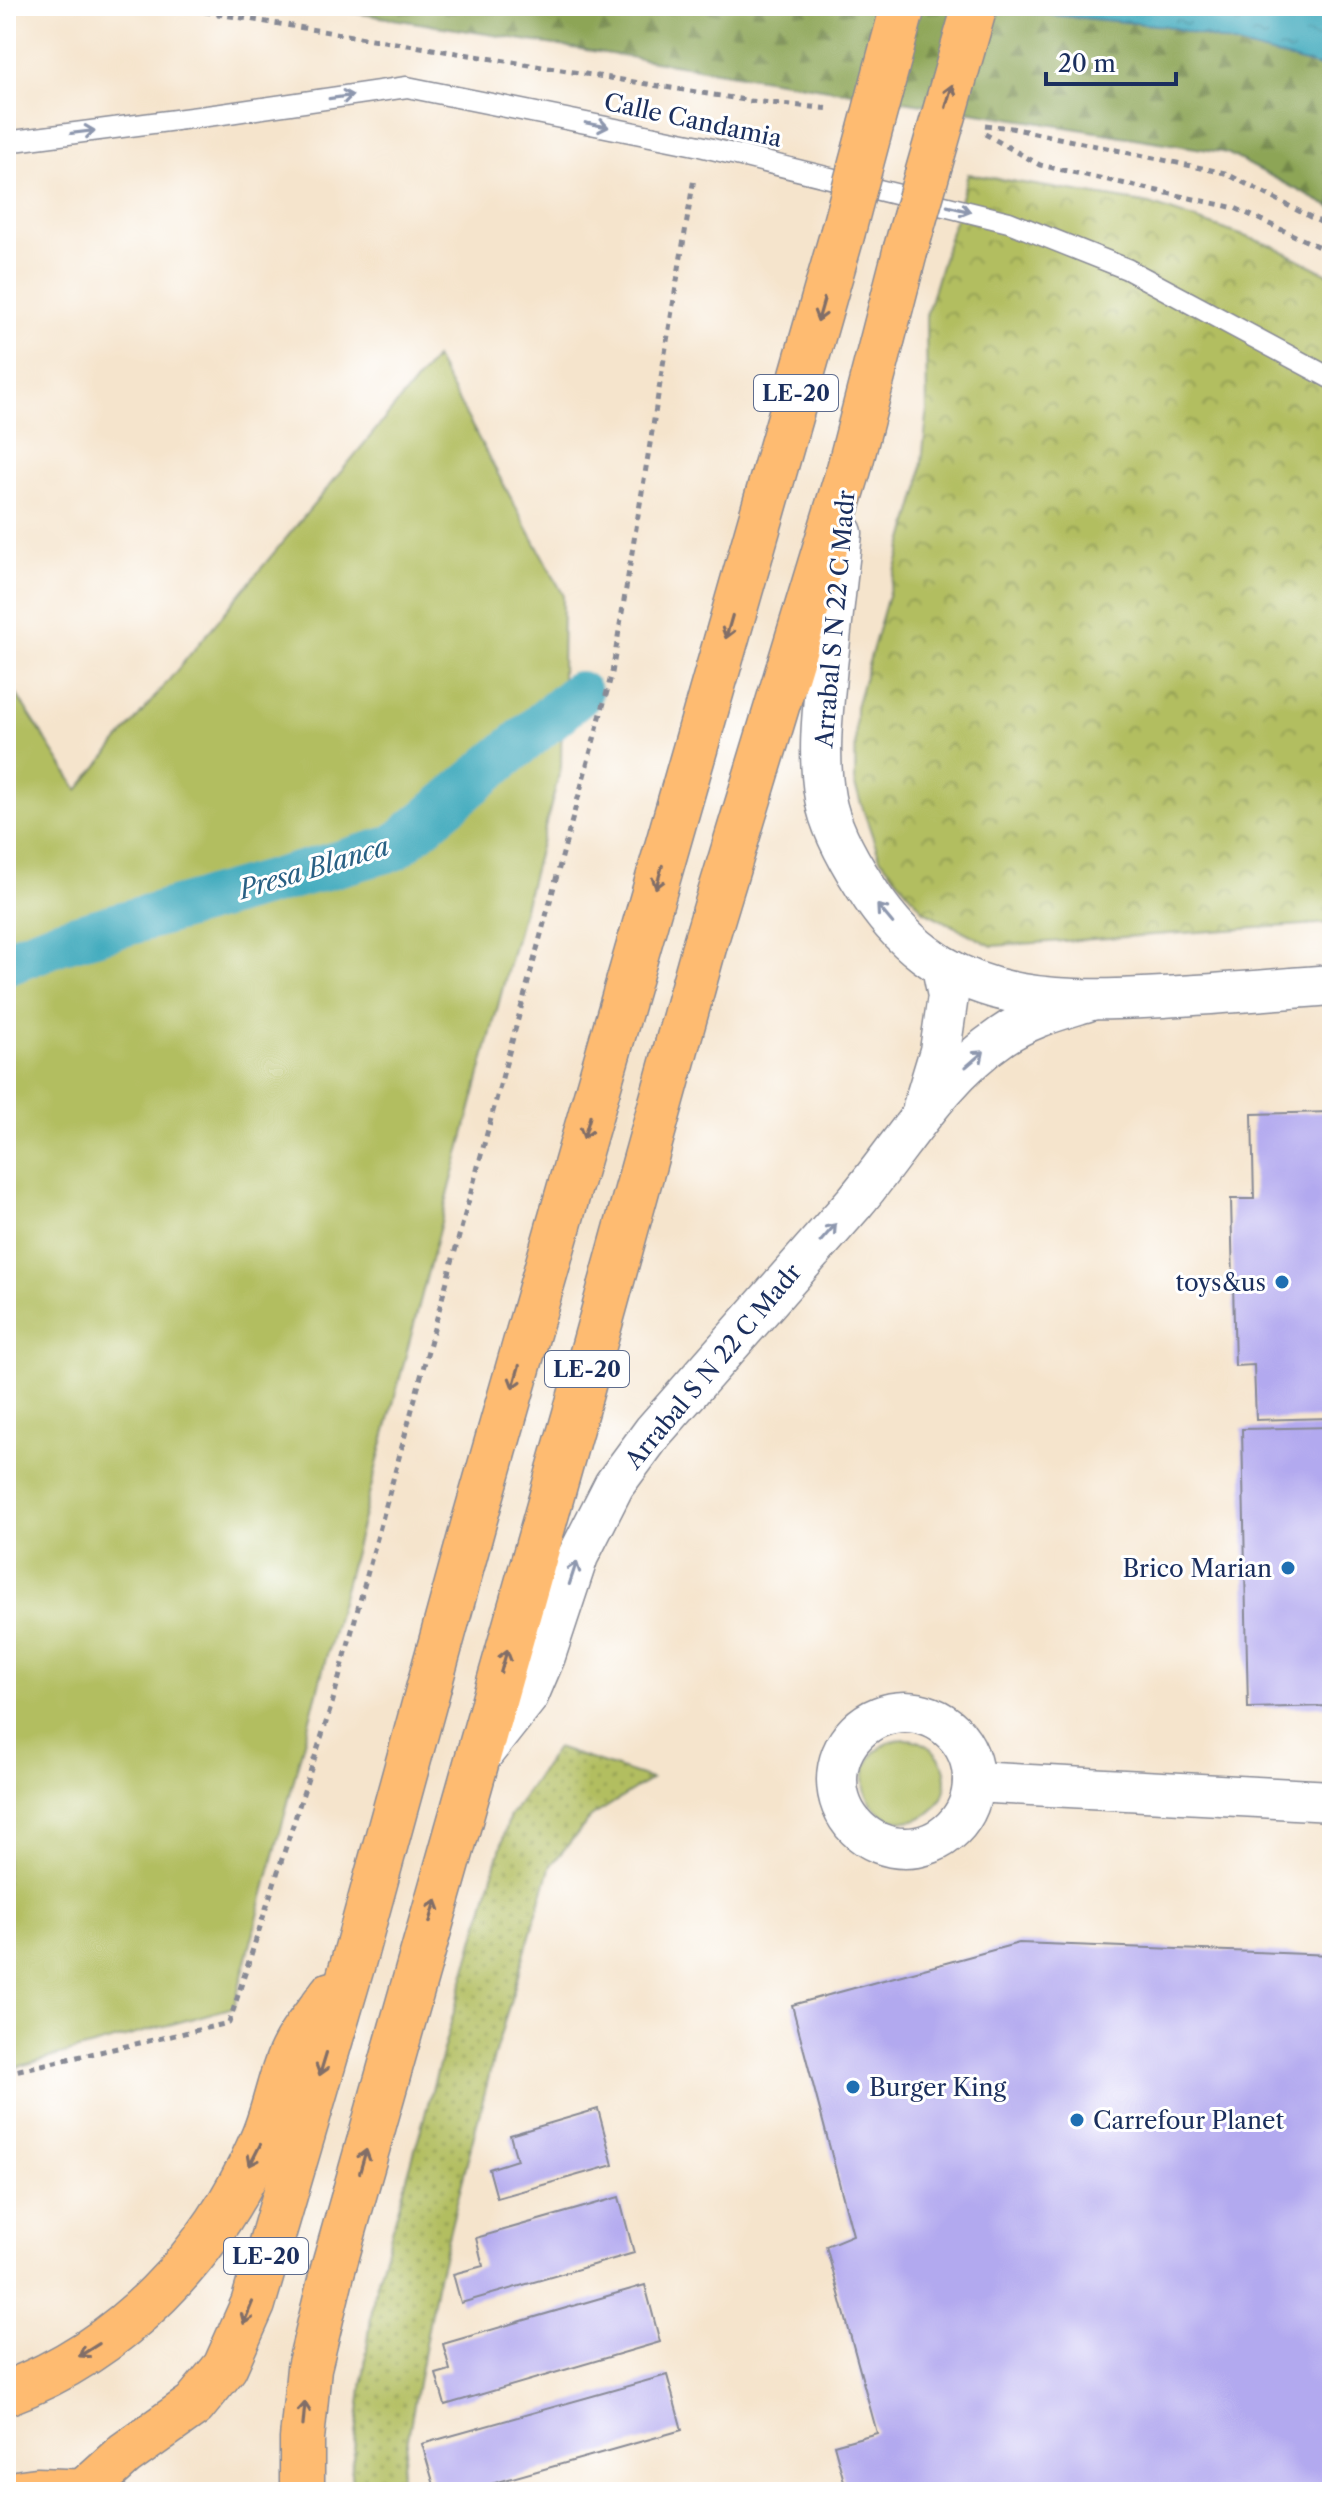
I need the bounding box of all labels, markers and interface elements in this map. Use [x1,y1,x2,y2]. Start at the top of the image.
scale bar [1046,36,1176,86]
text: 20 m [1058,49,1116,78]
one-way arrow [943,84,958,110]
street label: Calle Candamia [601,87,785,153]
one-way arrow [328,89,353,104]
one-way arrow [583,118,609,133]
one-way arrow [70,124,95,139]
one-way arrow [945,203,971,218]
one-way arrow [813,296,828,322]
road number: LE-20 [754,375,838,411]
street label: Arrabal S N 22 C Madr [809,489,861,750]
one-way arrow [721,614,736,640]
water label: Presa Blanca [233,830,393,907]
one-way arrow [651,864,666,890]
one-way arrow [876,905,894,925]
one-way arrow [965,1050,985,1068]
one-way arrow [579,1114,594,1140]
one-way arrow [819,1223,837,1243]
street label: Arrabal S N 22 C Madr [618,1258,807,1475]
place label: toys&us [1176,1268,1266,1297]
marker: toys&us [1273,1273,1291,1291]
road number: LE-20 [545,1351,629,1387]
one-way arrow [507,1364,522,1390]
place label: Brico Marian [1122,1554,1272,1583]
marker: Brico Marian [1279,1559,1297,1577]
one-way arrow [566,1561,581,1586]
one-way arrow [497,1648,512,1674]
one-way arrow [427,1899,441,1924]
one-way arrow [315,2051,330,2077]
place label: Burger King [869,2073,1007,2102]
marker: Burger King [844,2078,862,2096]
place label: Carrefour Planet [1093,2106,1284,2135]
marker: Carrefour Planet [1068,2111,1086,2129]
one-way arrow [247,2142,262,2166]
one-way arrow [356,2149,371,2175]
road number: LE-20 [224,2238,308,2274]
one-way arrow [240,2300,255,2325]
one-way arrow [78,2343,101,2359]
one-way arrow [297,2401,312,2428]

